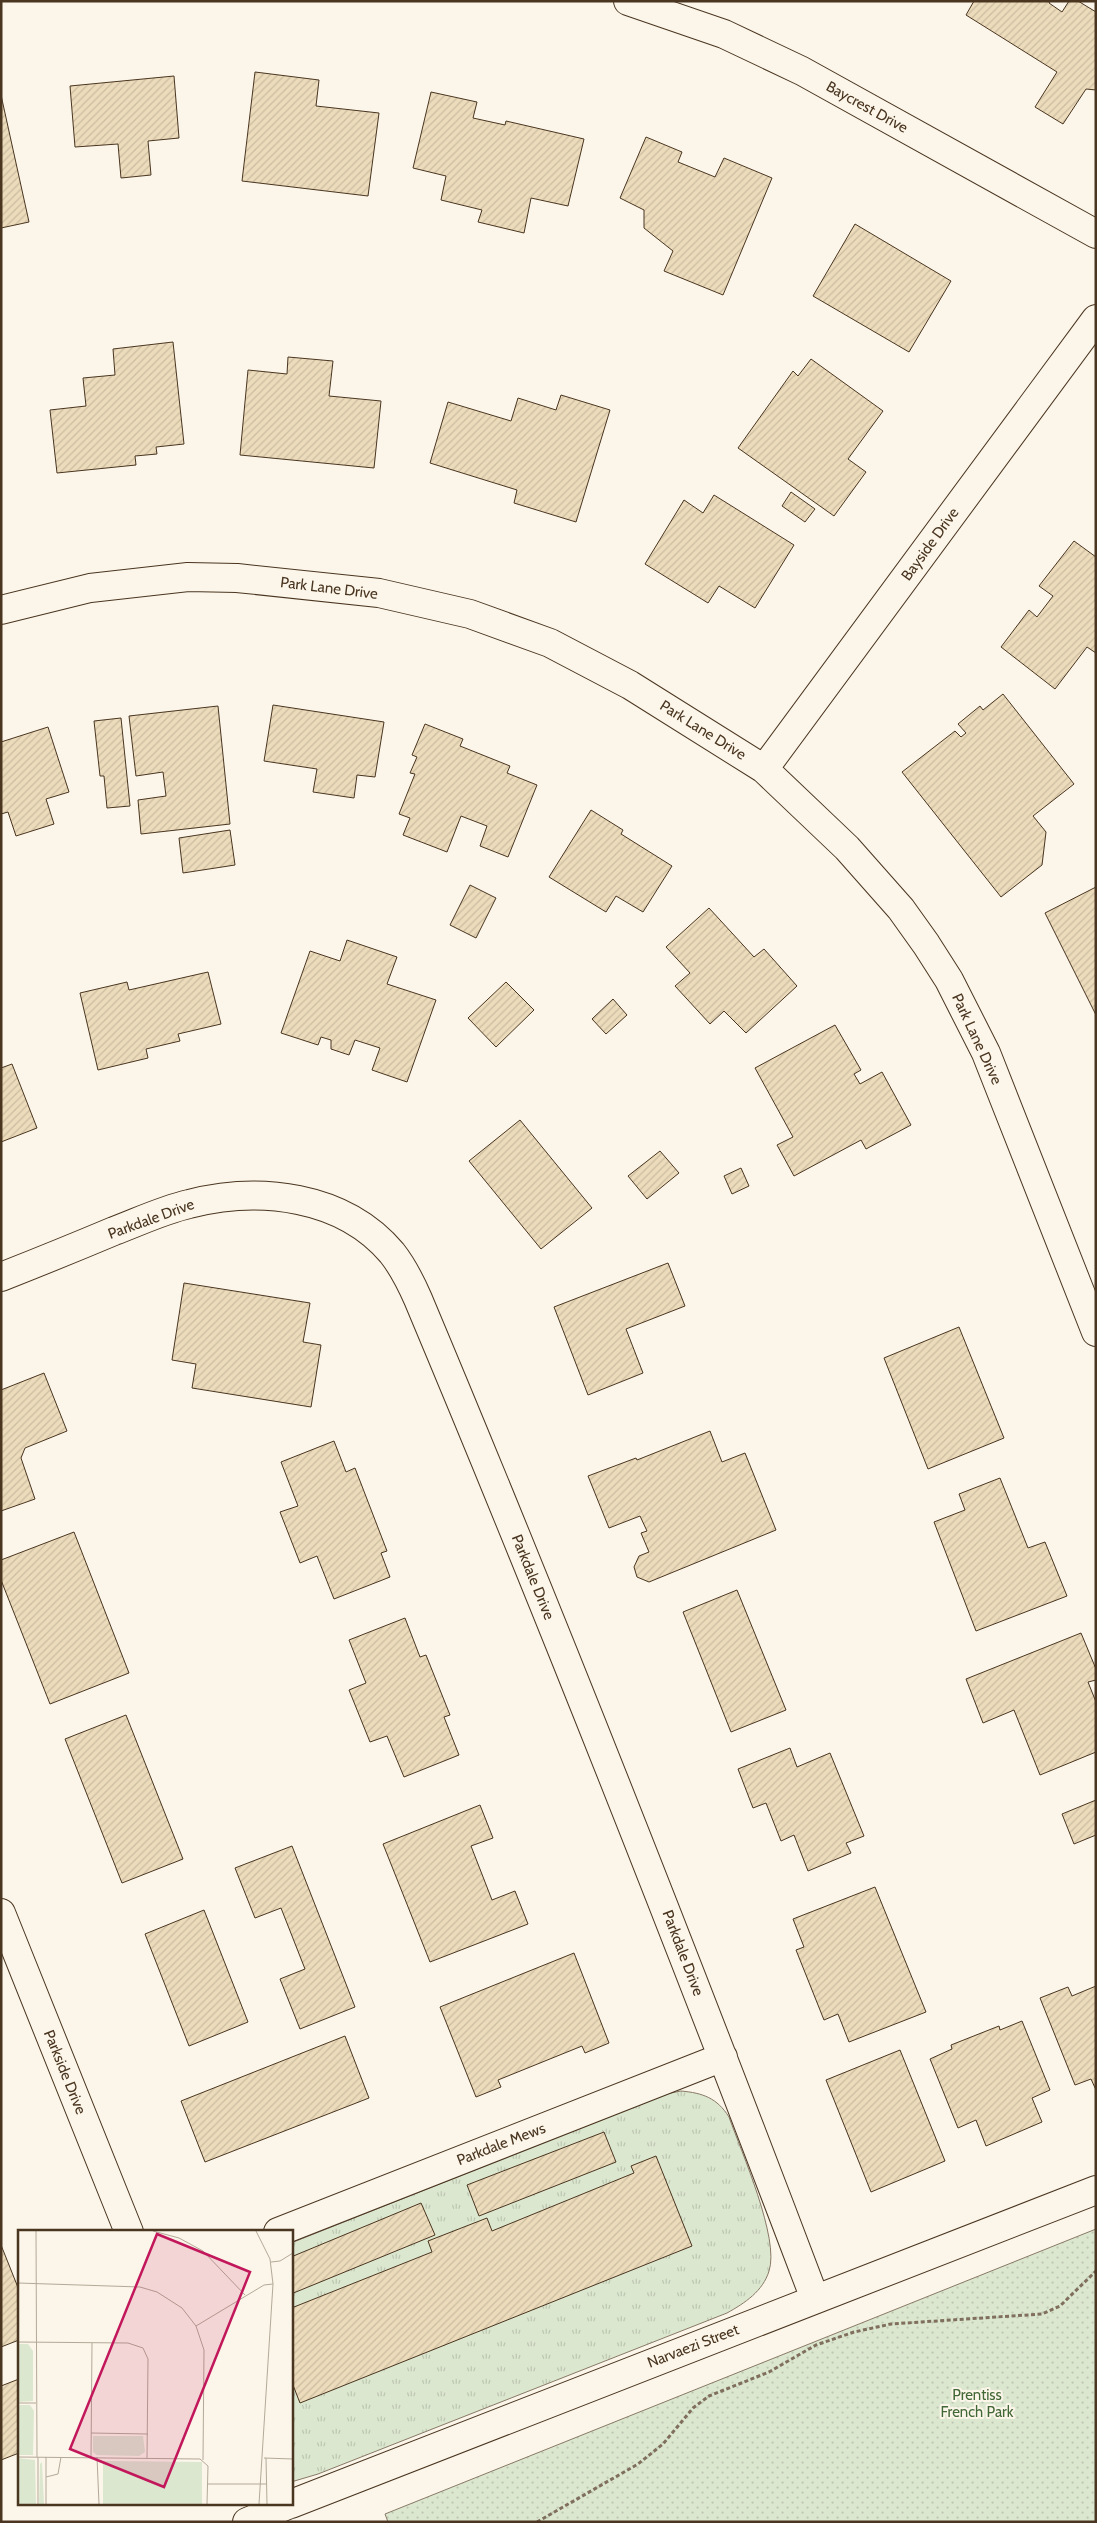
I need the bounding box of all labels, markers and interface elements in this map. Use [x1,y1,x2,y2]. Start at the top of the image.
street label: Baycrest Drive [823,77,911,137]
street label: Bayside Drive [898,504,963,584]
street label: Park Lane Drive [279,573,379,603]
street label: Park Lane Drive [657,696,750,764]
street label: Park Lane Drive [948,991,1006,1088]
street label: Parkdale Drive [105,1195,197,1243]
street label: Parkdale Drive [508,1532,558,1623]
street label: Parkdale Drive [658,1908,708,1999]
street label: Parkside Drive [40,2027,90,2117]
street label: Parkdale Mews [454,2119,548,2169]
inset map [18,2230,292,2506]
street label: Narvaezi Street [645,2320,741,2372]
park label: Prentiss French Park [940,2386,1014,2421]

